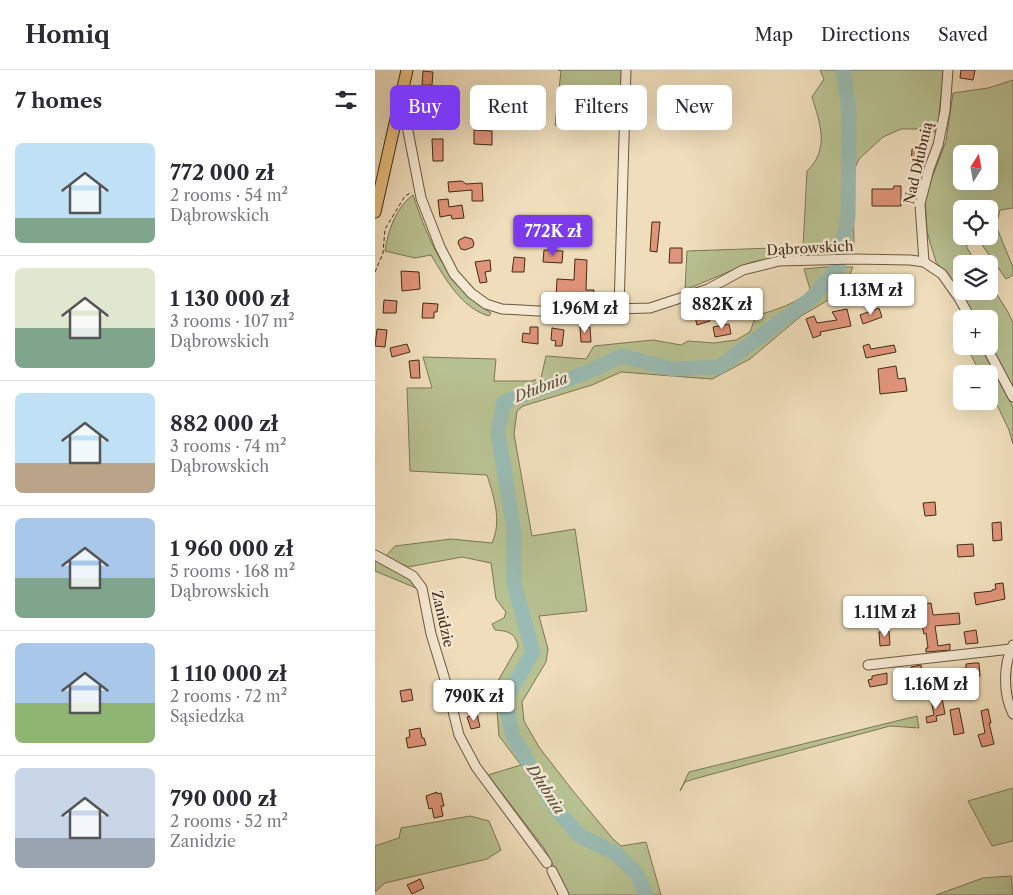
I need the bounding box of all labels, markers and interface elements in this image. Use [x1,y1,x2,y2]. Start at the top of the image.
text: Homiq [25,20,110,49]
text: Map [754,24,793,46]
text: Directions [821,24,910,46]
text: Saved [938,24,988,46]
chip: Buy [390,85,460,130]
chip: Rent [470,85,546,130]
chip: Filters [556,85,647,130]
chip: New [657,85,732,130]
icon: filters [332,86,360,114]
text: 7 homes [15,88,102,113]
street label: Nad Dłubnią [900,120,936,206]
north arrow [953,145,997,190]
map controls [953,145,998,410]
text: 772 000 zł [170,160,274,185]
icon: home [55,163,115,223]
text: 2 rooms · 54 m² [170,185,288,205]
button: locate [953,200,998,245]
text: Dąbrowskich [170,205,269,225]
pin: 772K zł [507,214,599,257]
text: 772K zł [524,221,582,241]
street label: Dąbrowskich [766,237,854,259]
button: layers [953,255,998,300]
pin: 1.13M zł [819,274,923,316]
text: 1.13M zł [839,280,903,300]
text: 1 130 000 zł [170,286,289,311]
icon: home [55,288,115,348]
pin: 882K zł [676,288,768,330]
pin: 1.96M zł [533,292,637,334]
text: 882K zł [692,294,752,314]
text: 1.96M zł [552,298,618,318]
button: + [953,310,998,355]
text: 3 rooms · 107 m² [170,311,295,331]
text: Dąbrowskich [170,331,269,351]
button: − [953,365,998,410]
water label: Dłubnia [511,368,571,406]
text: 882 000 zł [170,411,278,436]
icon: home [55,413,115,473]
text: 3 rooms · 74 m² [170,436,286,456]
text: Dąbrowskich [170,456,269,476]
text: 1 960 000 zł [170,536,293,561]
icon: home [55,538,115,598]
text: 5 rooms · 168 m² [170,561,295,581]
text: Dąbrowskich [170,581,269,601]
street label: Zanidzie [428,589,458,649]
pin: 1.11M zł [833,596,937,638]
text: 1.11M zł [854,602,916,622]
text: 1 110 000 zł [170,661,287,686]
icon: home [55,663,115,723]
pin: 1.16M zł [884,668,988,710]
text: 1.16M zł [904,674,968,694]
pin: 790K zł [428,680,520,722]
text: 2 rooms · 72 m² [170,686,287,706]
text: 790K zł [444,686,504,706]
text: Sąsiedzka [170,706,244,726]
water label: Dłubnia [522,760,569,818]
text: 790 000 zł [170,786,277,811]
icon: home [55,788,115,848]
text: 2 rooms · 52 m² [170,811,288,831]
text: Zanidzie [170,831,236,851]

